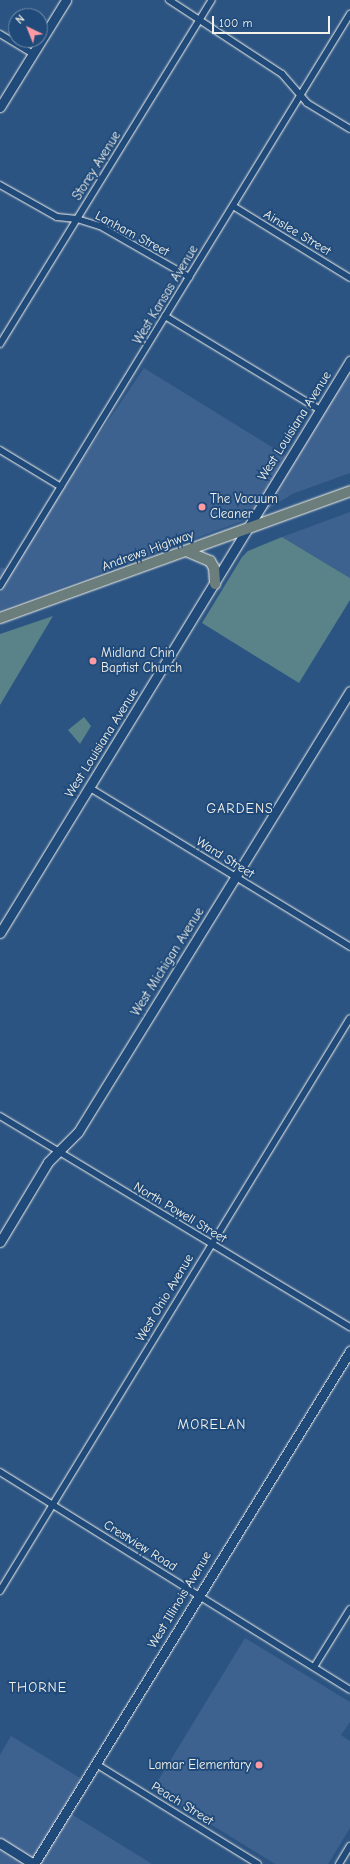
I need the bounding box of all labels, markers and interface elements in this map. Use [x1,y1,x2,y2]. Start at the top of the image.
north arrow [8,8,48,48]
scale bar [214,8,332,34]
text: N [13,12,27,27]
text: 100 m [219,16,252,30]
street label: Storey Avenue [70,129,124,203]
street label: Ainslee Street [260,207,334,259]
street label: Lanham Street [92,208,172,260]
street label: West Kansas Avenue [130,243,202,347]
street label: West Louisiana Avenue [255,368,335,484]
place label: The Vacuum Cleaner [210,492,278,523]
marker: The Vacuum Cleaner [197,502,207,512]
street label: Andrews Highway [100,527,196,575]
place label: Midland Chin Baptist Church [101,646,182,677]
marker: Midland Chin Baptist Church [88,656,98,666]
street label: West Louisiana Avenue [62,685,142,801]
district label: GARDENS [206,801,274,817]
street label: Ward Street [193,834,257,882]
street label: West Michigan Avenue [128,905,208,1019]
street label: North Powell Street [131,1179,229,1247]
street label: West Ohio Avenue [133,1251,197,1345]
district label: MORELAN [178,1417,246,1433]
street label: Crestview Road [100,1517,180,1575]
street label: West Illinois Avenue [145,1549,215,1651]
district label: THORNE [9,1680,67,1696]
place label: Lamar Elementary [148,1757,251,1773]
marker: Lamar Elementary [254,1760,264,1770]
street label: Peach Street [148,1779,216,1829]

